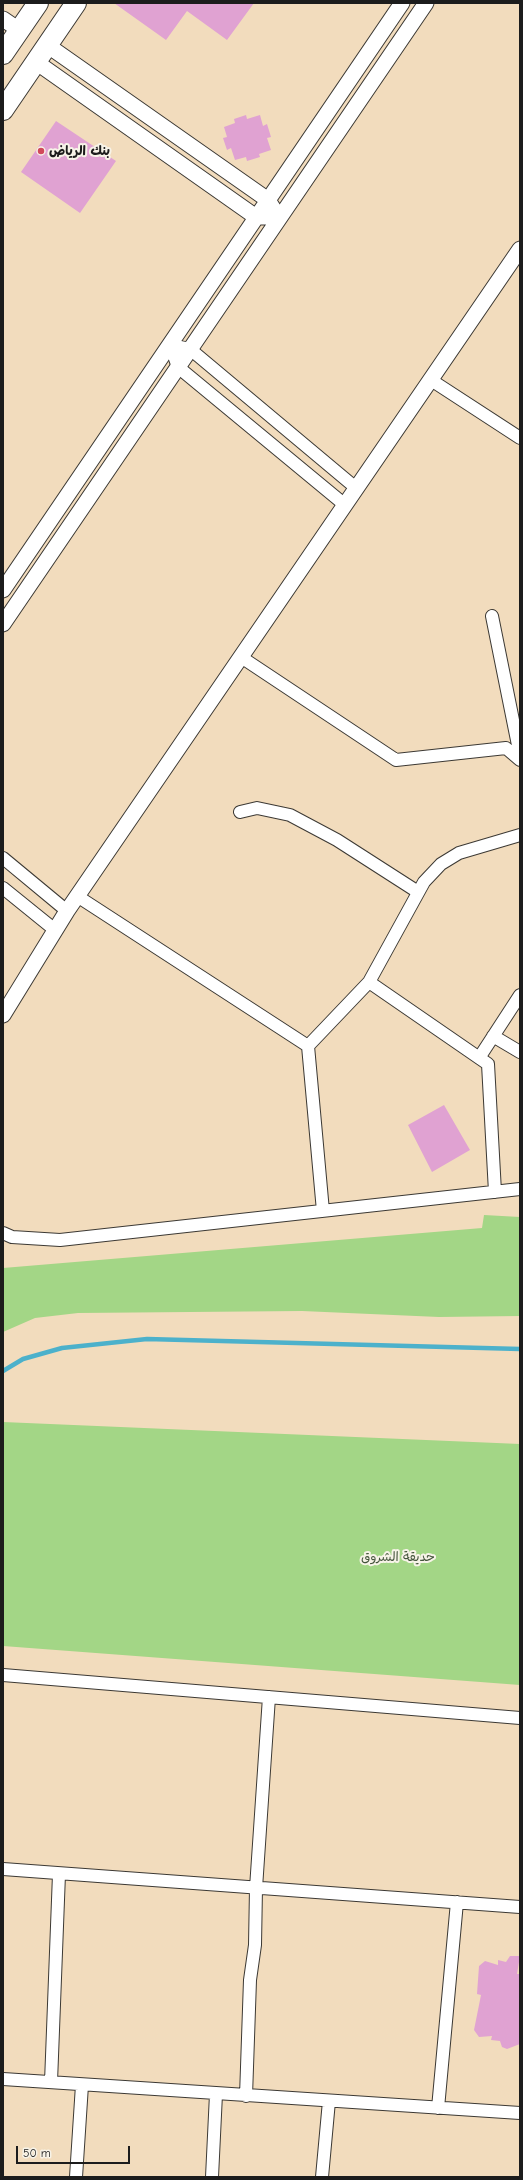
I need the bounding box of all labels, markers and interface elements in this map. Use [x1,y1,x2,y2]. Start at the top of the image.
place label: بنك الرياض [49,143,110,159]
marker: بنك الرياض [36,146,46,156]
park label: حديقة الشروق [361,1549,435,1565]
scale bar [18,2138,132,2164]
text: 50 m [23,2146,51,2160]

